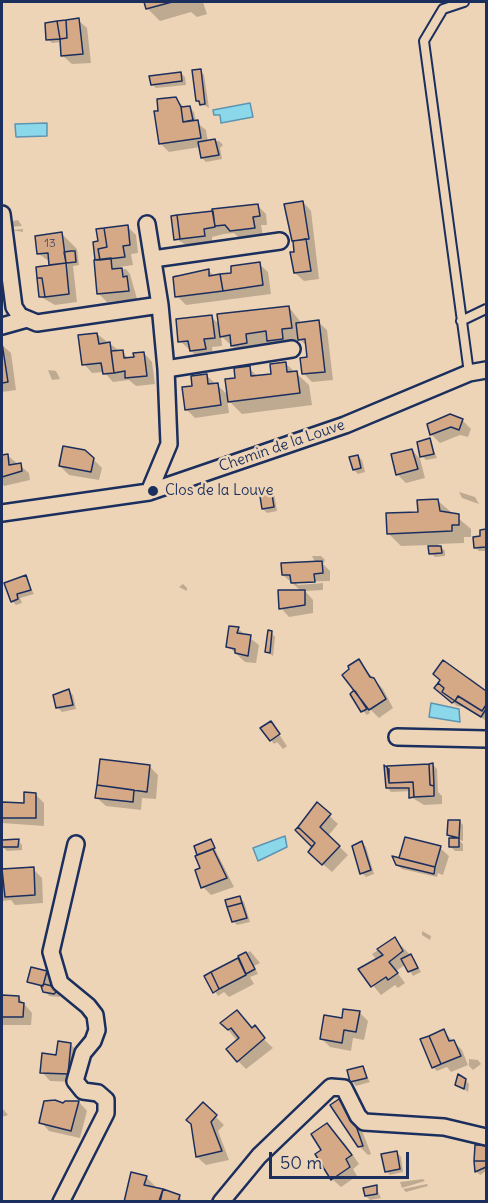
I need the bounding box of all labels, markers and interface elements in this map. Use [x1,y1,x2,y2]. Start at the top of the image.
house number: 13 [44,237,56,251]
street label: Chemin de la Louve [217,416,347,476]
place label: Clos de la Louve [165,482,273,500]
marker: Clos de la Louve [146,484,160,498]
scale bar [272,1140,412,1178]
text: 50 m [280,1151,322,1174]

